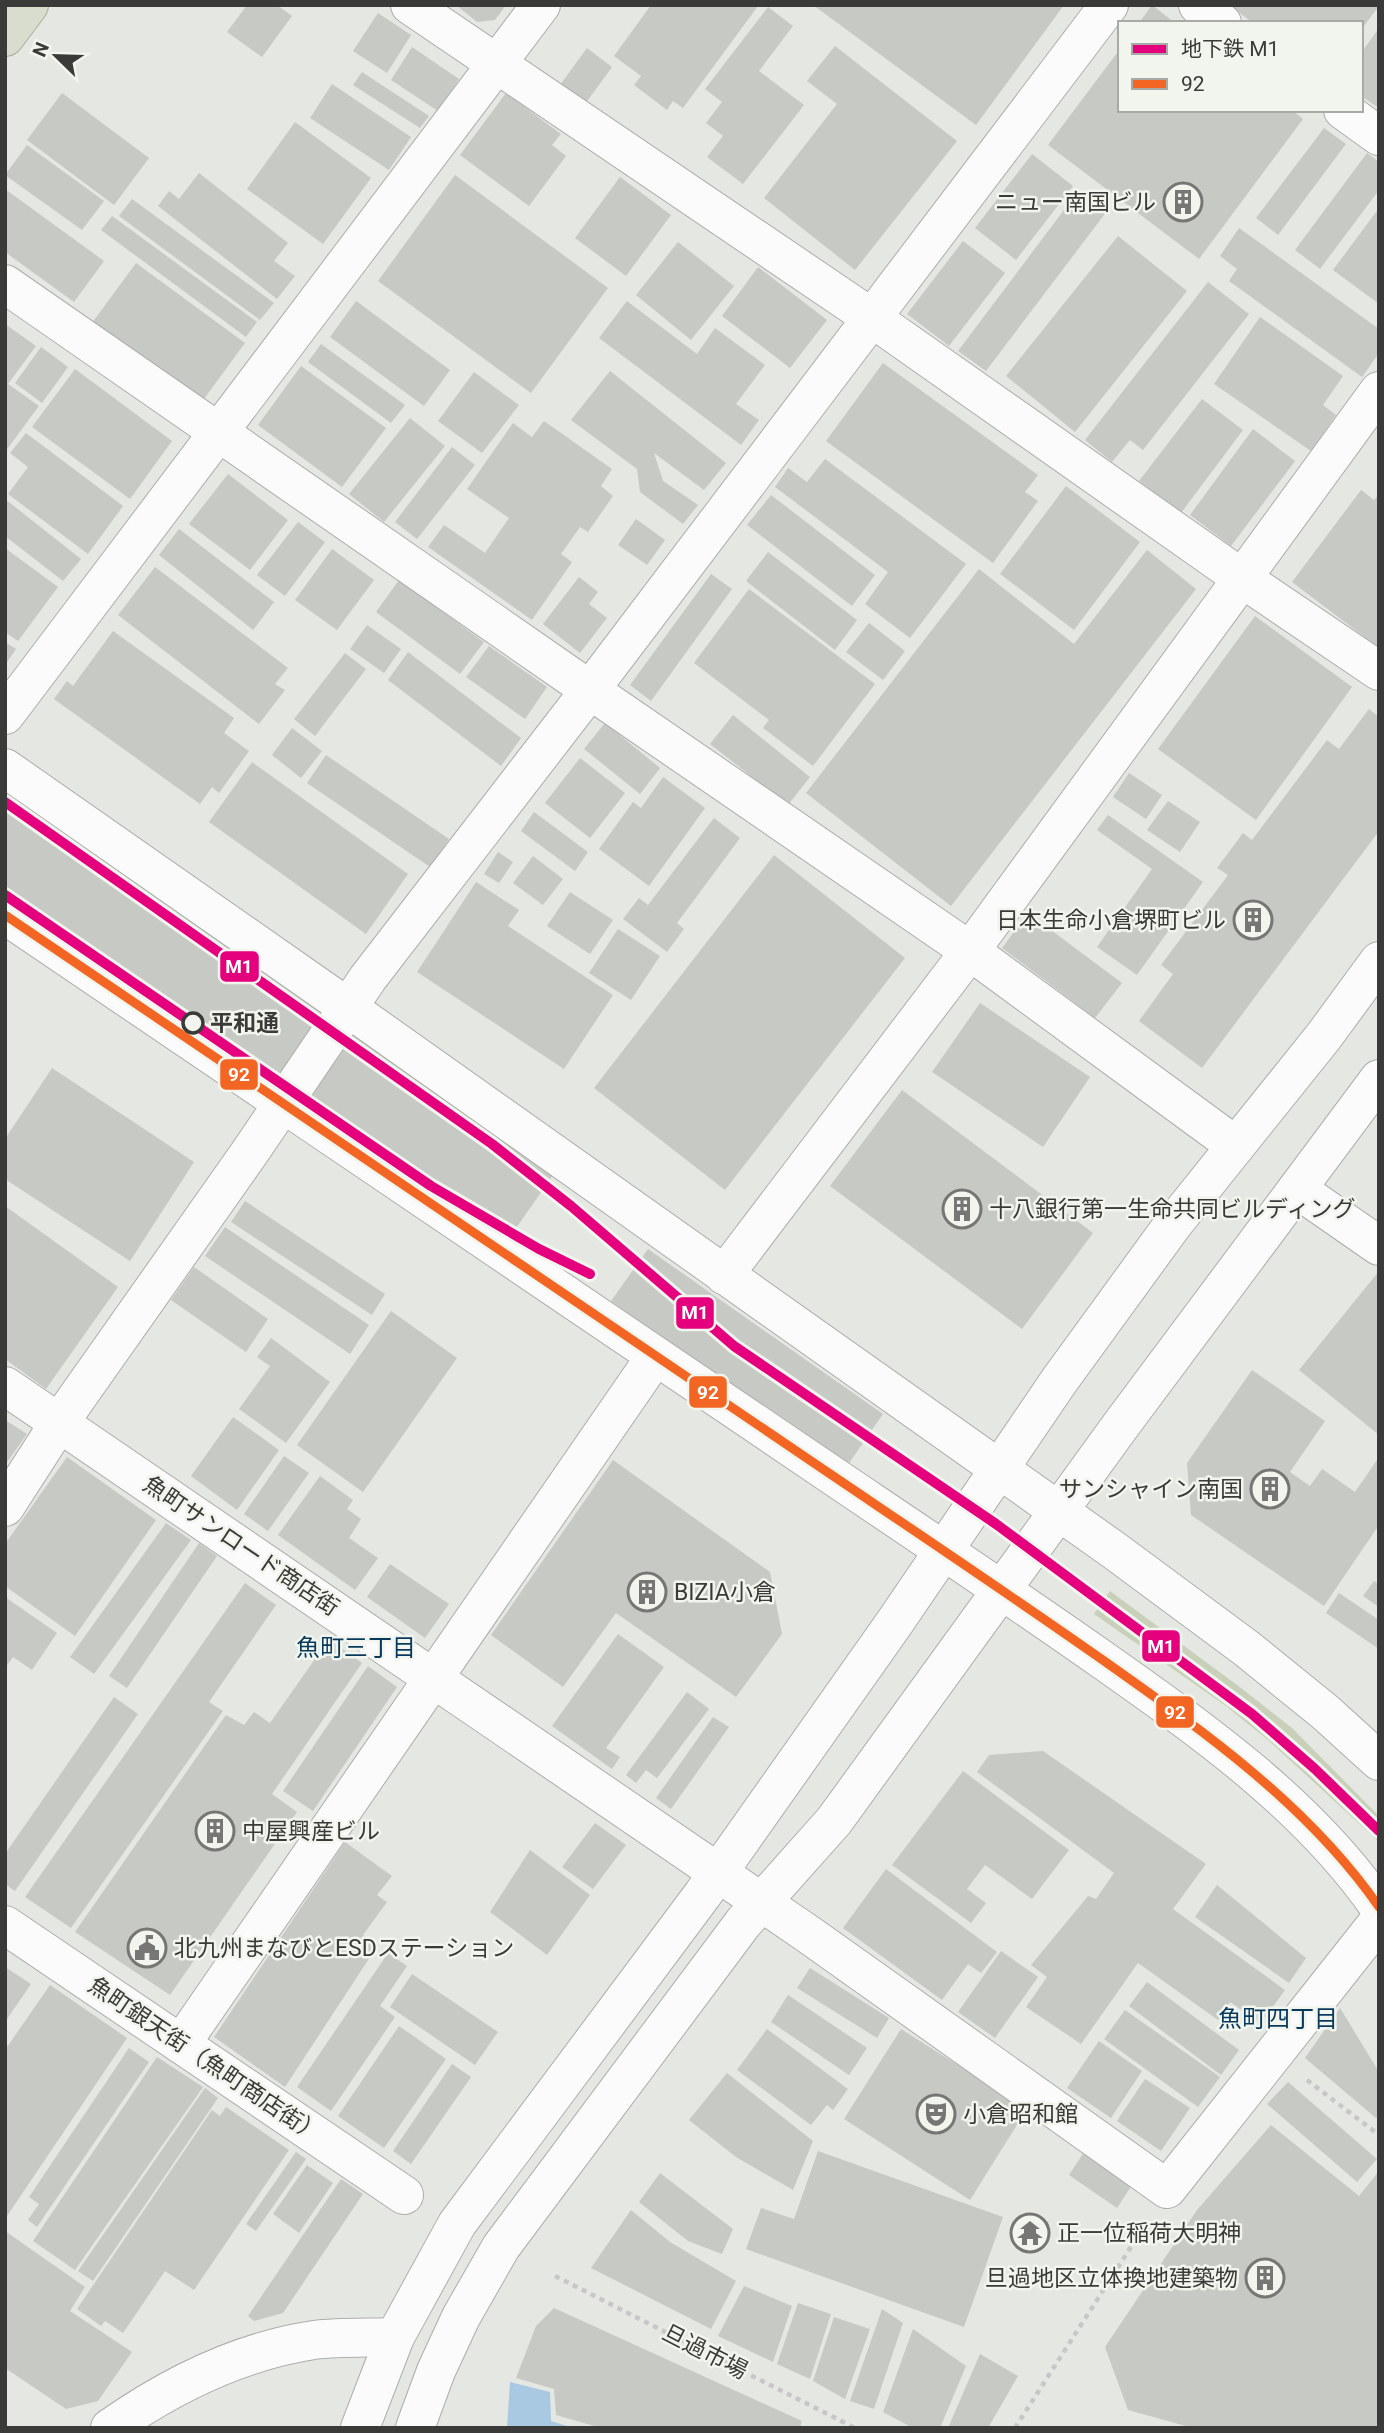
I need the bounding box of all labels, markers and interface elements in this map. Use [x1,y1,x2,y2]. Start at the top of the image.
north arrow [21,21,91,91]
legend [1118,21,1363,112]
text: 地下鉄 M1 [1181,37,1279,61]
text: N [28,39,54,60]
text: 92 [1181,72,1205,96]
building icon: ニュー南国ビル [1162,181,1204,223]
place label: ニュー南国ビル [995,189,1156,216]
building icon: 日本生命小倉堺町ビル [1232,899,1274,941]
place label: 日本生命小倉堺町ビル [996,907,1226,934]
line badge: M1 [219,950,260,983]
text: M1 [225,955,253,978]
place label: 平和通 [210,1010,279,1037]
marker: 平和通 [182,1012,204,1034]
line badge: 92 [219,1058,259,1091]
text: 92 [228,1063,250,1086]
building icon: 十八銀行第一生命共同ビルディング [941,1188,983,1230]
place label: 十八銀行第一生命共同ビルディング [989,1196,1355,1223]
line badge: M1 [675,1296,715,1330]
text: M1 [681,1301,709,1324]
line badge: 92 [688,1375,728,1409]
text: 92 [697,1381,719,1404]
building icon: サンシャイン南国 [1249,1468,1291,1510]
street label: 魚町サンロード商店街 [138,1471,344,1621]
place label: サンシャイン南国 [1059,1476,1243,1503]
building icon: BIZIA小倉 [626,1571,668,1613]
place label: BIZIA小倉 [674,1579,776,1606]
line badge: M1 [1141,1629,1181,1663]
district label: 魚町三丁目 [296,1634,416,1662]
text: M1 [1147,1635,1175,1658]
line badge: 92 [1155,1695,1195,1729]
text: 92 [1164,1701,1186,1724]
building icon: 中屋興産ビル [194,1810,236,1852]
place label: 中屋興産ビル [242,1818,380,1845]
public building icon: 北九州まなびとESDステーション [126,1927,168,1969]
place label: 北九州まなびとESDステーション [174,1935,514,1962]
street label: 魚町銀天街（魚町商店街） [83,1972,327,2148]
district label: 魚町四丁目 [1218,2005,1338,2033]
theatre icon: 小倉昭和館 [915,2093,957,2135]
place label: 小倉昭和館 [963,2101,1078,2128]
temple icon: 正一位稲荷大明神 [1009,2212,1051,2254]
place label: 正一位稲荷大明神 [1057,2220,1241,2247]
building icon: 旦過地区立体換地建築物 [1244,2257,1286,2299]
place label: 旦過地区立体換地建築物 [985,2265,1238,2292]
street label: 旦過市場 [658,2319,752,2385]

